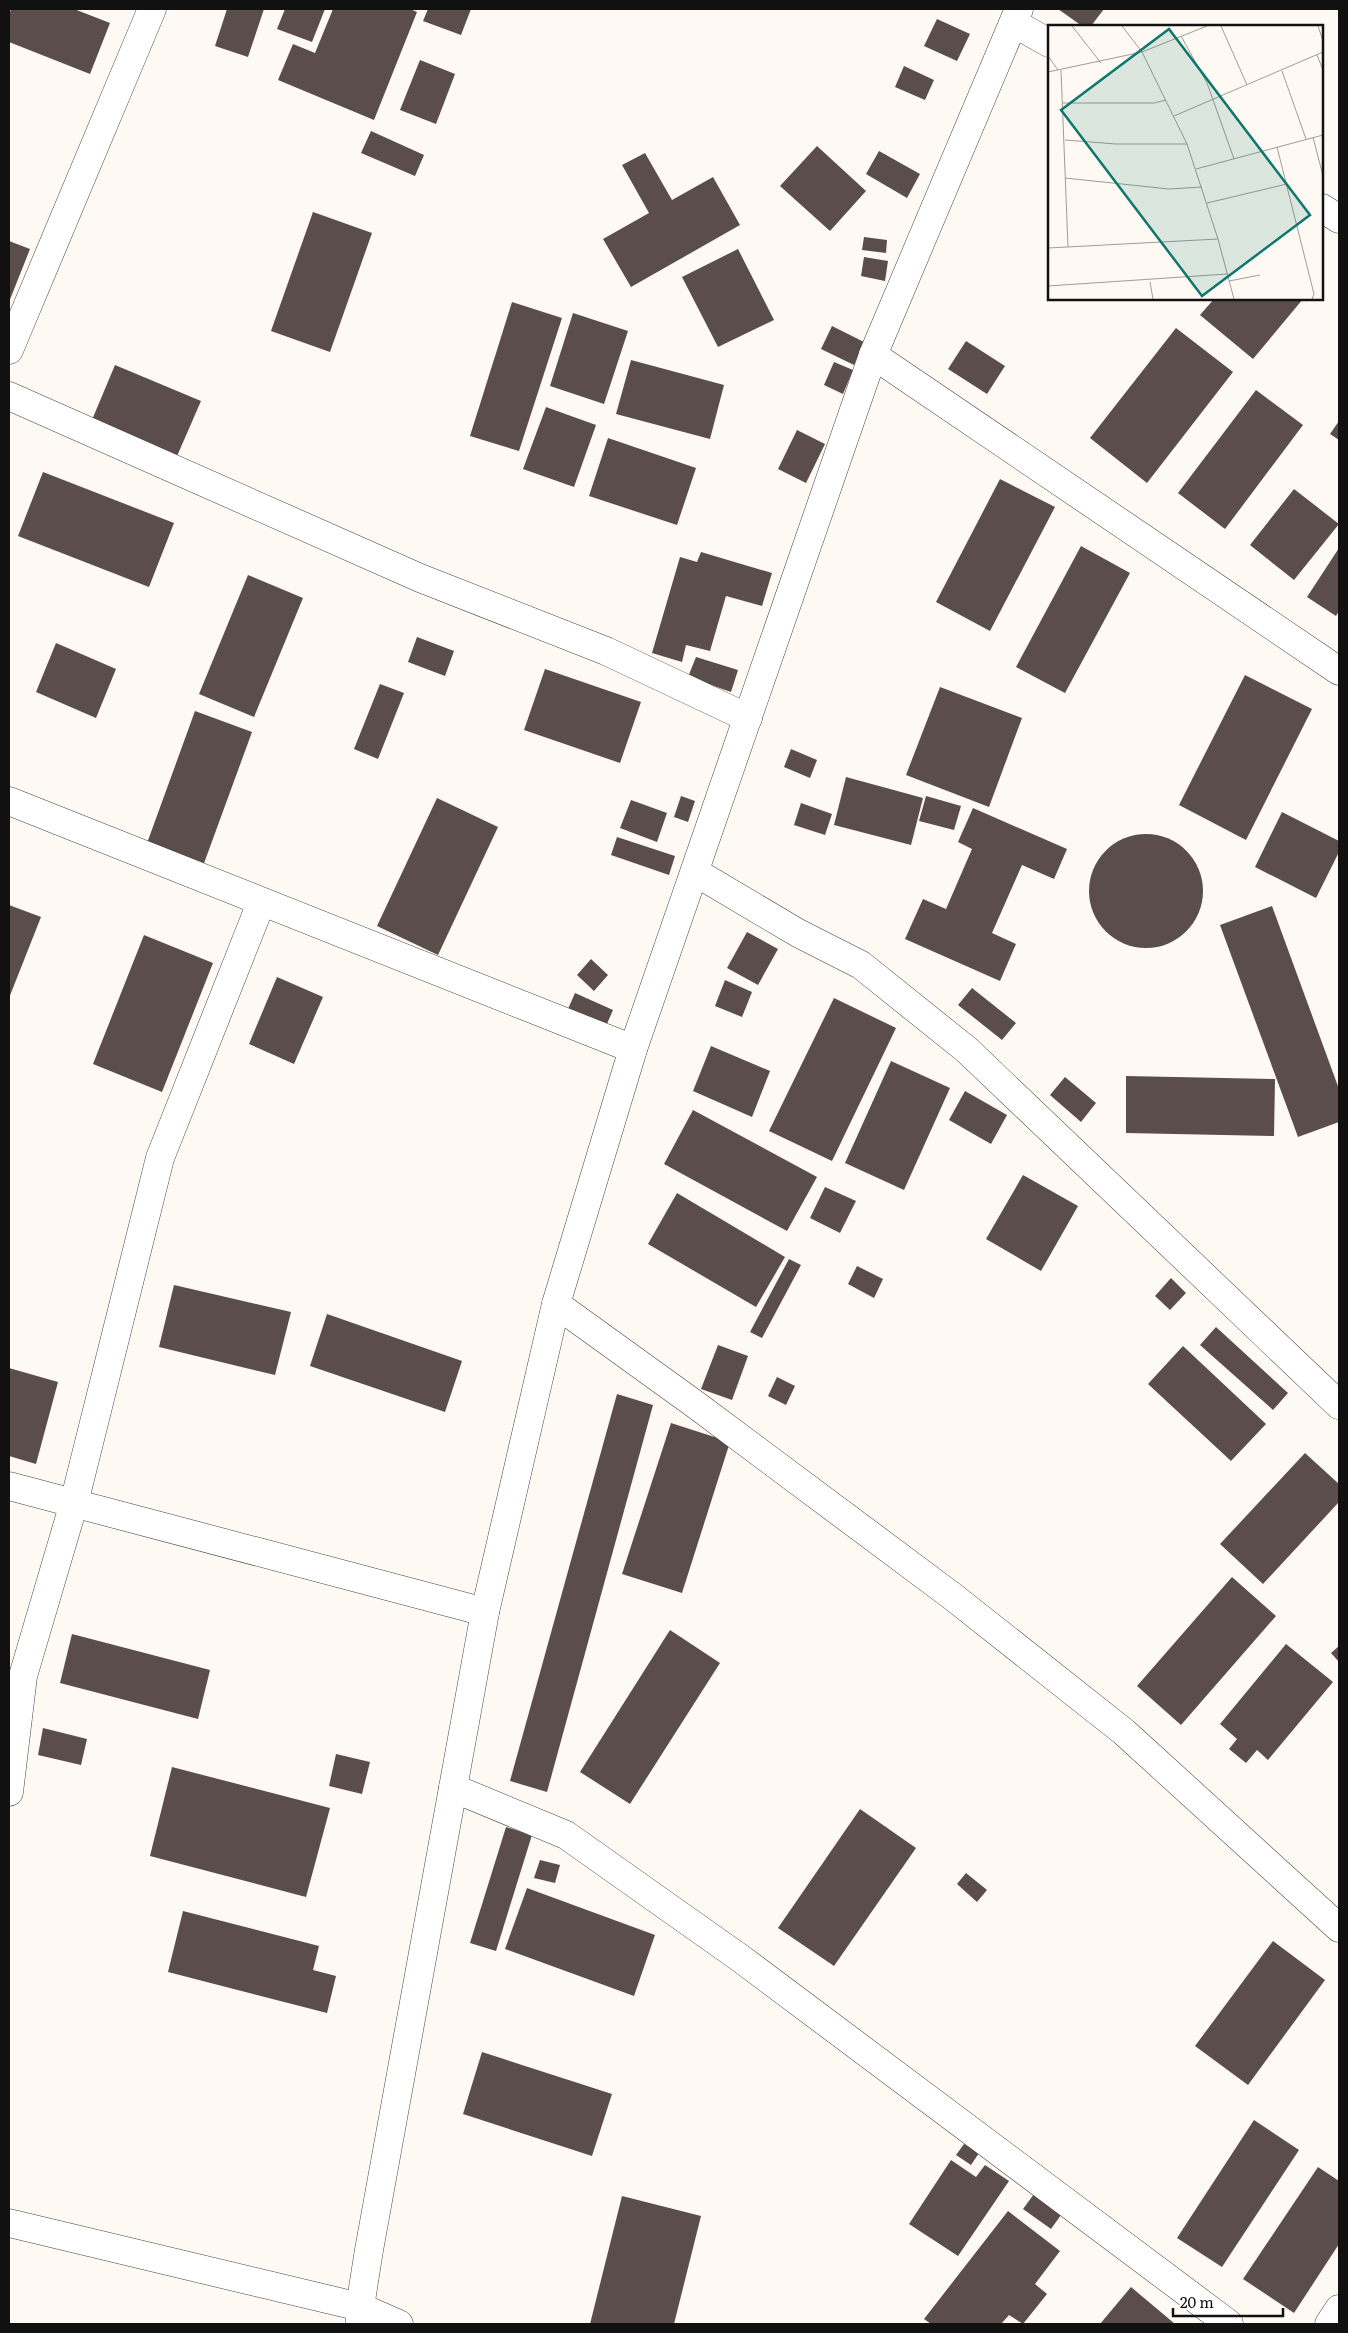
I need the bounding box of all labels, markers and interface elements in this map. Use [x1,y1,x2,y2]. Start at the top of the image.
inset map [1048,25,1323,300]
scale bar [1173,2286,1283,2318]
text: 20 m [1180,2290,1214,2313]

